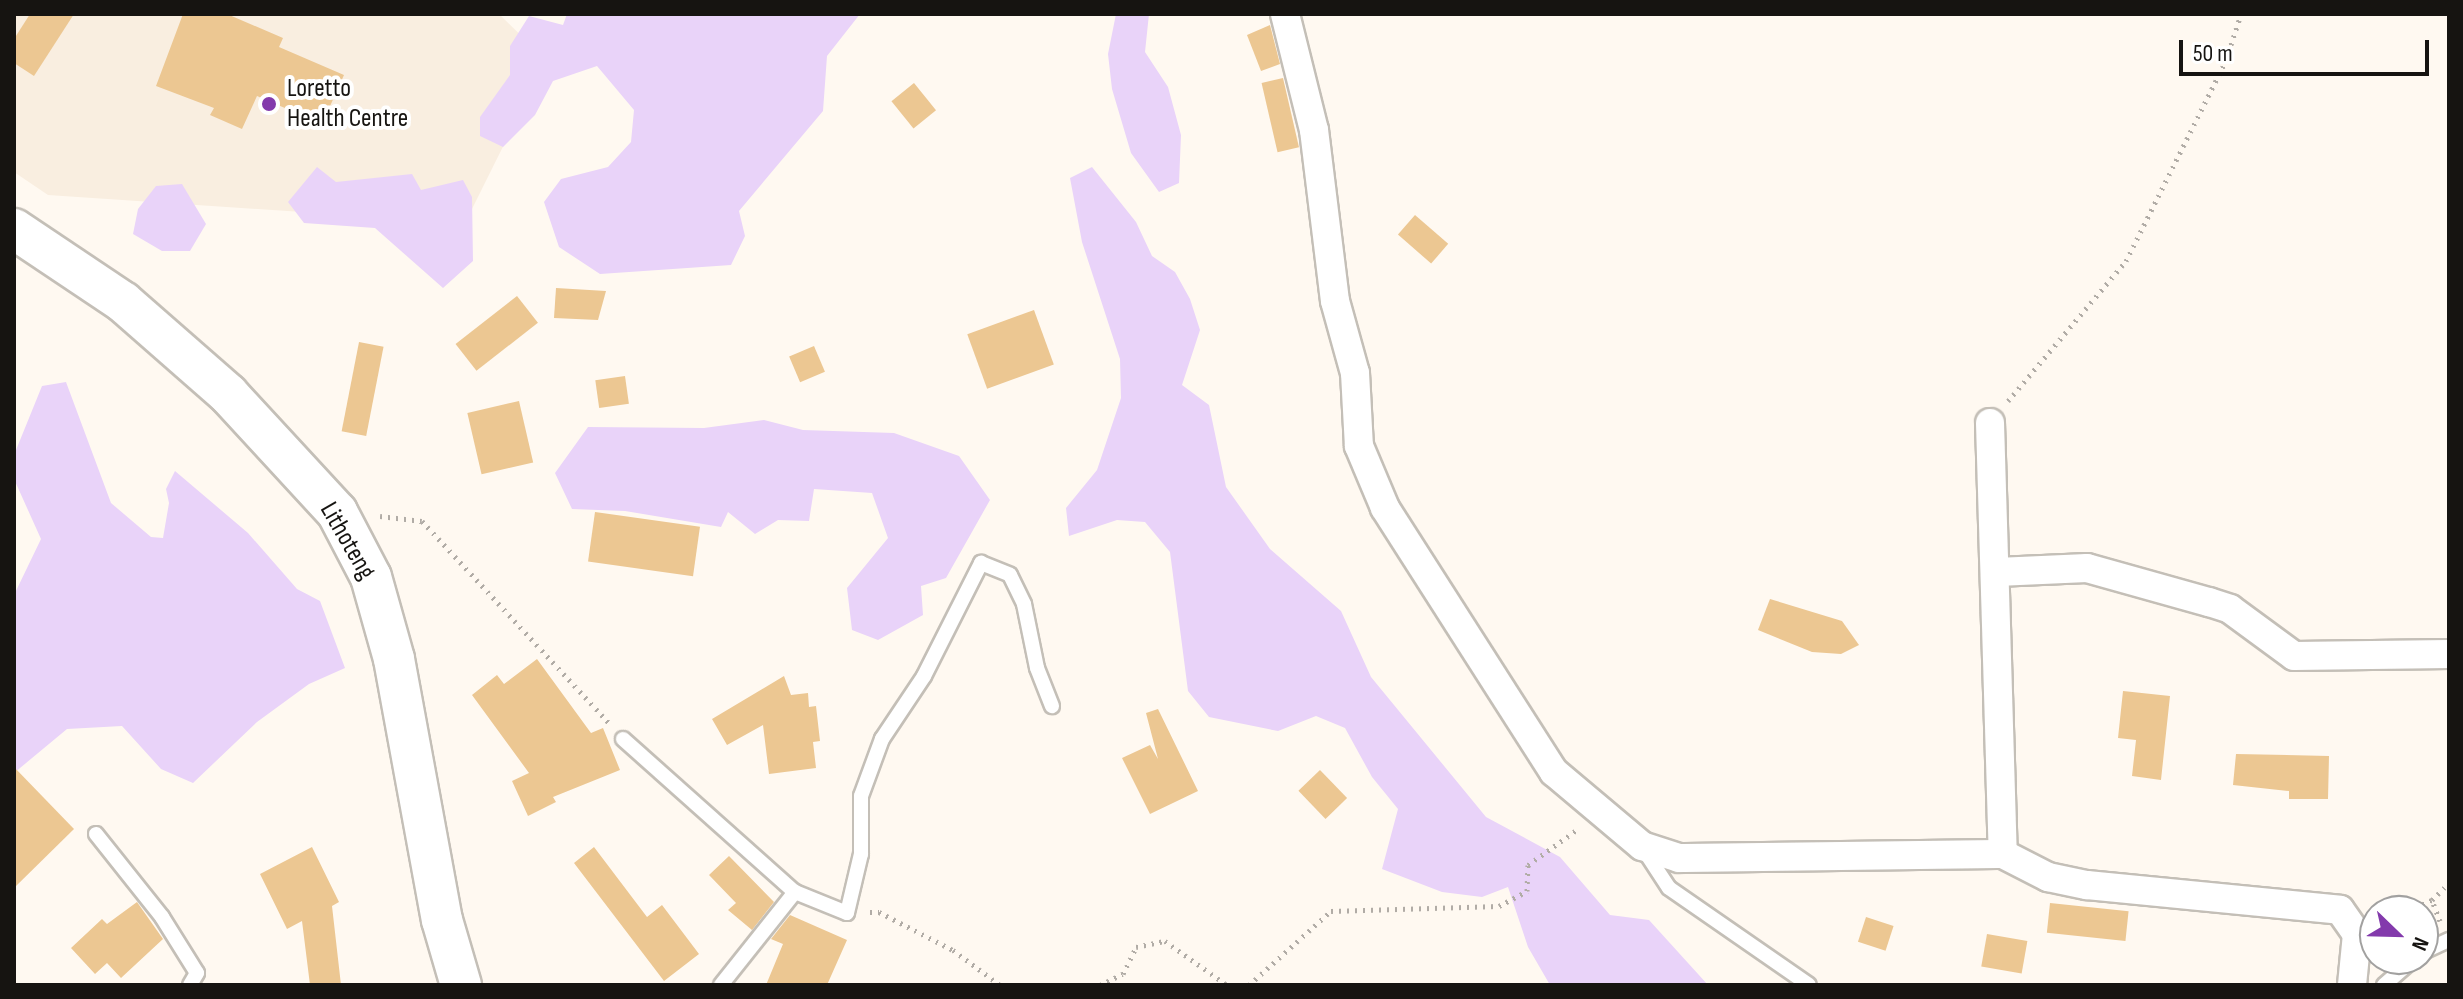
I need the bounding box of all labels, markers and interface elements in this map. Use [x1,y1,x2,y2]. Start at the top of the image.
scale bar [2183,24,2433,74]
text: 50 m [2193,39,2233,68]
place label: Loretto Health Centre [287,73,408,134]
marker: Loretto Health Centre [258,93,280,115]
street label: Lithoteng [312,497,382,585]
north arrow [2359,895,2439,975]
text: N [2405,933,2434,954]

